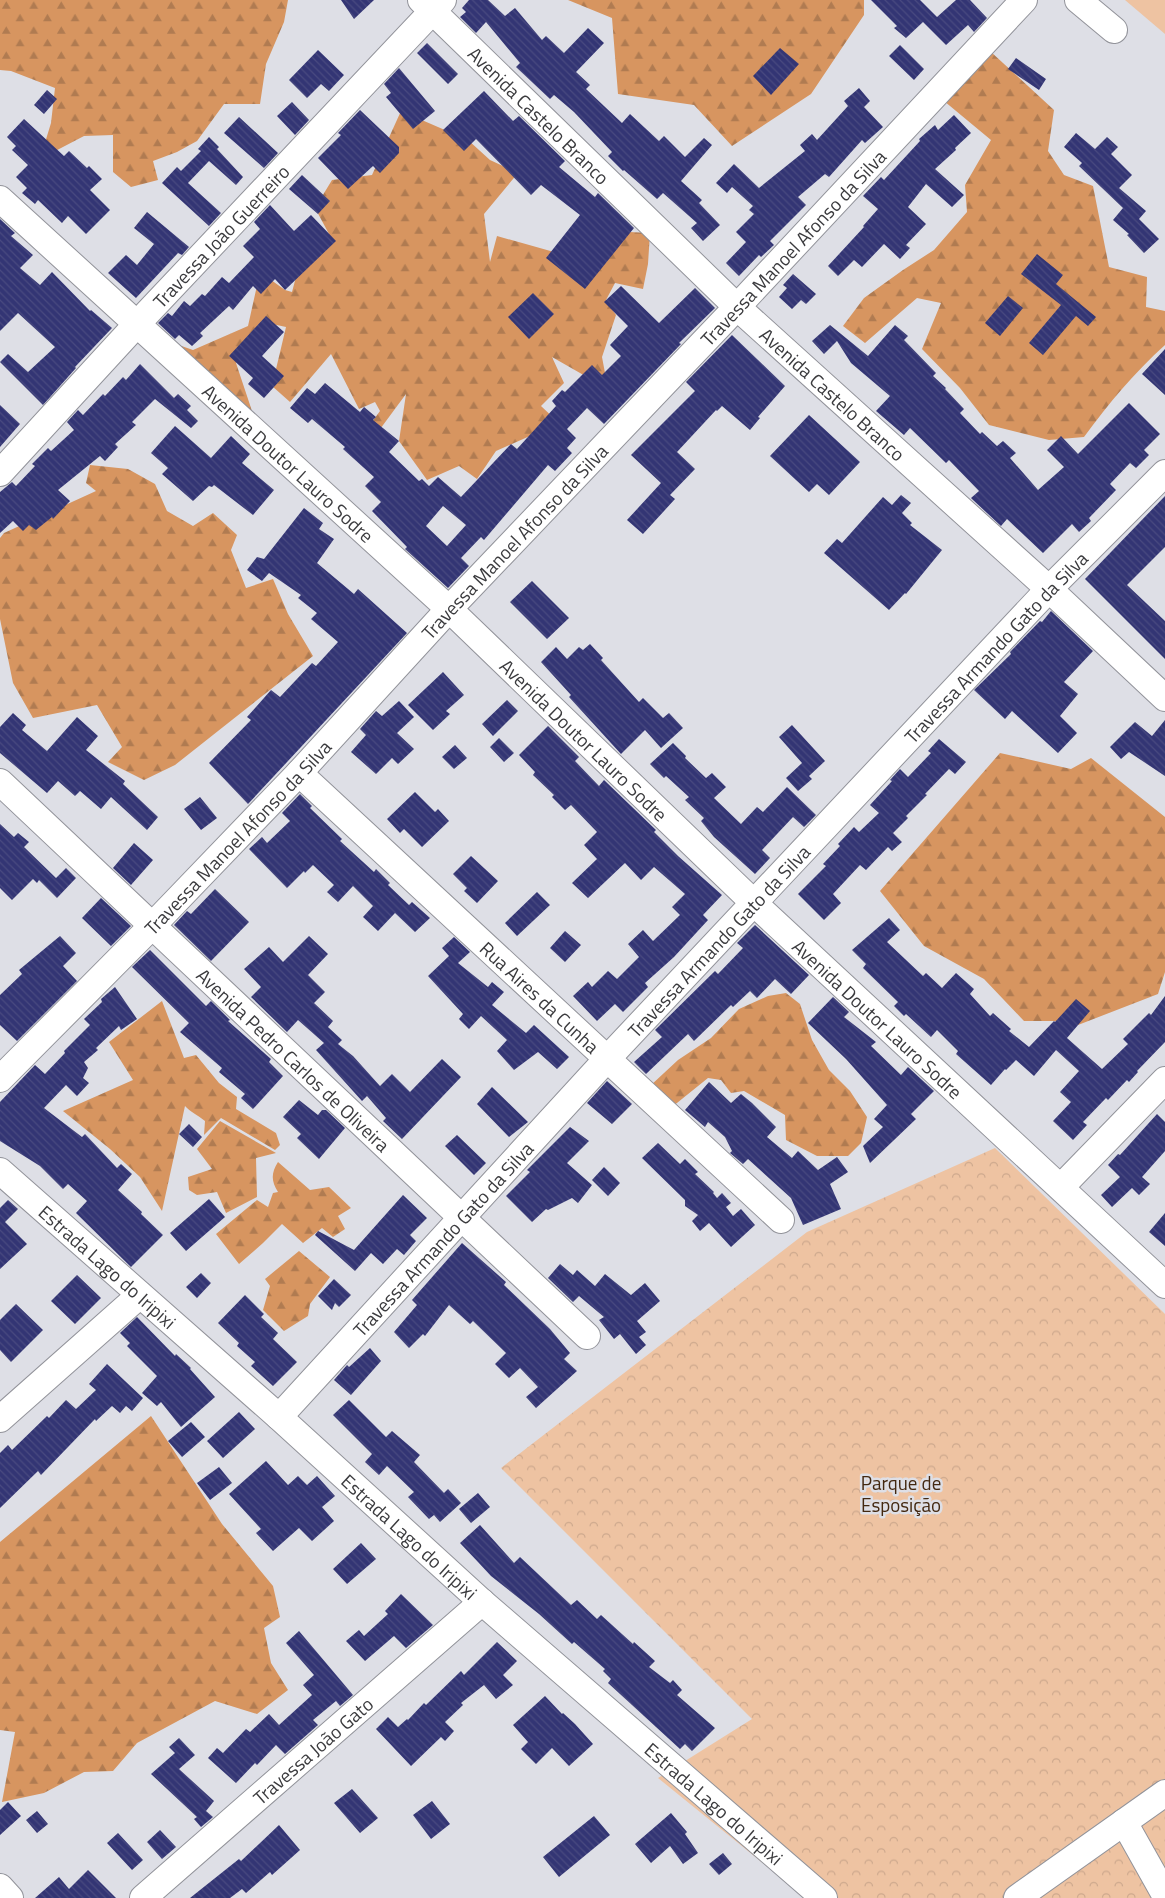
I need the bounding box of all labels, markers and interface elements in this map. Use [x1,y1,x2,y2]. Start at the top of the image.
street label: Avenida Castelo Branco [462,39,617,191]
street label: Travessa Manoel Afonso da Silva [693,142,892,352]
street label: Travessa João Guerreiro [145,157,296,314]
street label: Avenida Castelo Branco [754,320,912,467]
street label: Avenida Doutor Lauro Sodre [196,377,381,549]
street label: Travessa Manoel Afonso da Silva [414,437,614,645]
street label: Travessa Armando Gato da Silva [897,544,1094,749]
street label: Avenida Doutor Lauro Sodre [494,651,675,827]
street label: Travessa Manoel Afonso da Silva [137,732,338,941]
street label: Travessa Armando Gato da Silva [620,837,817,1044]
street label: Avenida Doutor Lauro Sodre [786,932,970,1105]
street label: Rua Aires da Cunha [474,934,607,1060]
street label: Avenida Pedro Carlos de Oliveira [190,961,398,1158]
street label: Travessa Armando Gato da Silva [345,1134,540,1343]
street label: Estrada Lago do Iripixi [33,1197,183,1335]
street label: Estrada Lago do Iripixi [335,1467,484,1606]
park label: Parque de Esposição [861,1468,941,1519]
street label: Travessa João Gato [246,1689,379,1811]
street label: Estrada Lago do Iripixi [639,1735,790,1871]

